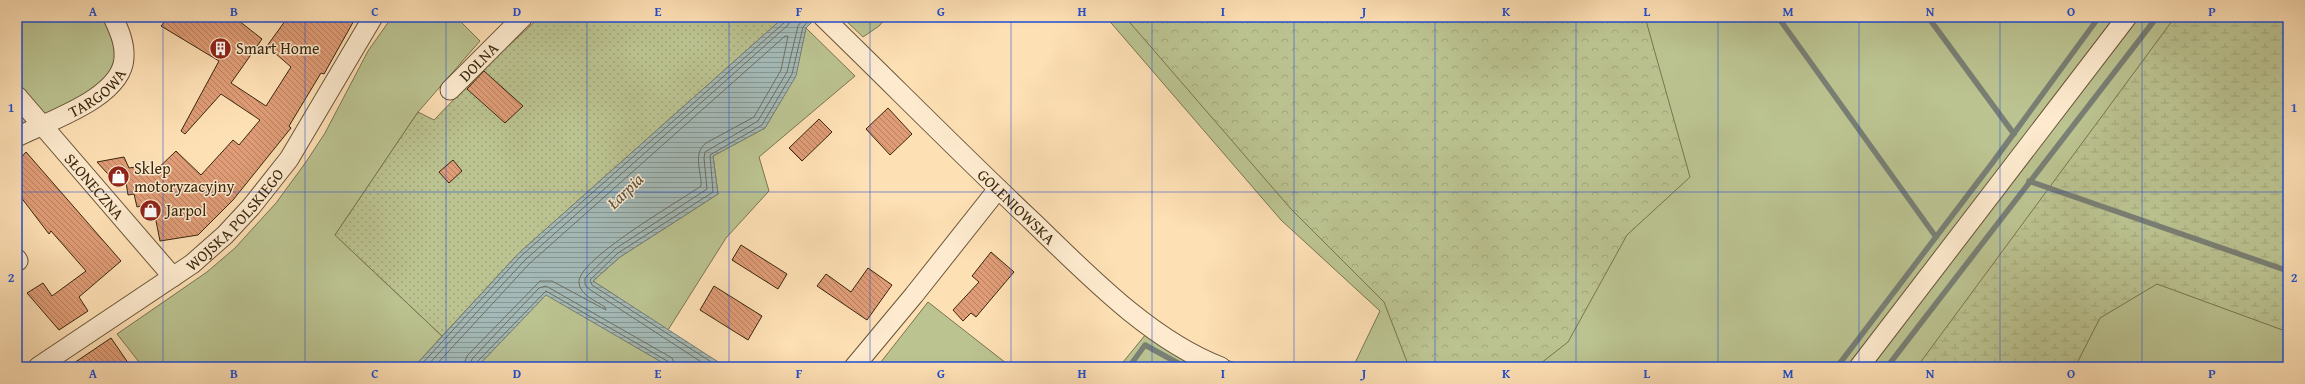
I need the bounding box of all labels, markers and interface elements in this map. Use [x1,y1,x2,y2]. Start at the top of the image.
text: A [89,2,98,21]
text: B [230,2,238,21]
text: C [371,2,379,21]
text: D [513,2,521,21]
text: E [655,2,662,21]
text: F [796,2,803,21]
text: G [937,2,945,21]
text: H [1077,2,1087,21]
text: I [1221,2,1225,21]
text: J [1360,2,1367,21]
text: K [1502,2,1511,21]
text: L [1644,2,1651,21]
text: M [1782,2,1794,21]
text: N [1926,2,1935,21]
text: O [2067,2,2075,21]
text: P [2208,2,2216,21]
building icon: Smart Home [207,35,233,61]
place label: Smart Home [236,36,320,60]
street label: DOLNA [453,36,504,87]
street label: TARGOWA [64,64,132,123]
text: 1 [8,98,14,117]
text: 1 [2291,98,2297,117]
street label: SŁONECZNA [59,148,130,225]
place label: Sklep motoryzacyjny [134,156,235,198]
street label: WOJSKA POLSKIEGO [180,163,290,277]
street label: GOLENIOWSKA [972,163,1062,250]
shop icon: Sklep motoryzacyjny [106,164,132,190]
water label: Łarpia [600,167,649,215]
shop icon: Jarpol [137,197,163,223]
place label: Jarpol [164,198,207,222]
text: 2 [8,268,15,287]
text: 2 [2291,268,2298,287]
text: A [89,364,98,383]
text: B [230,364,238,383]
text: C [371,364,379,383]
text: D [513,364,521,383]
text: E [655,364,662,383]
text: F [796,364,803,383]
text: G [937,364,945,383]
text: H [1077,364,1087,383]
text: I [1221,364,1225,383]
text: J [1360,364,1367,383]
text: K [1502,364,1511,383]
text: L [1644,364,1651,383]
text: M [1782,364,1794,383]
text: N [1926,364,1935,383]
text: O [2067,364,2075,383]
text: P [2208,364,2216,383]

